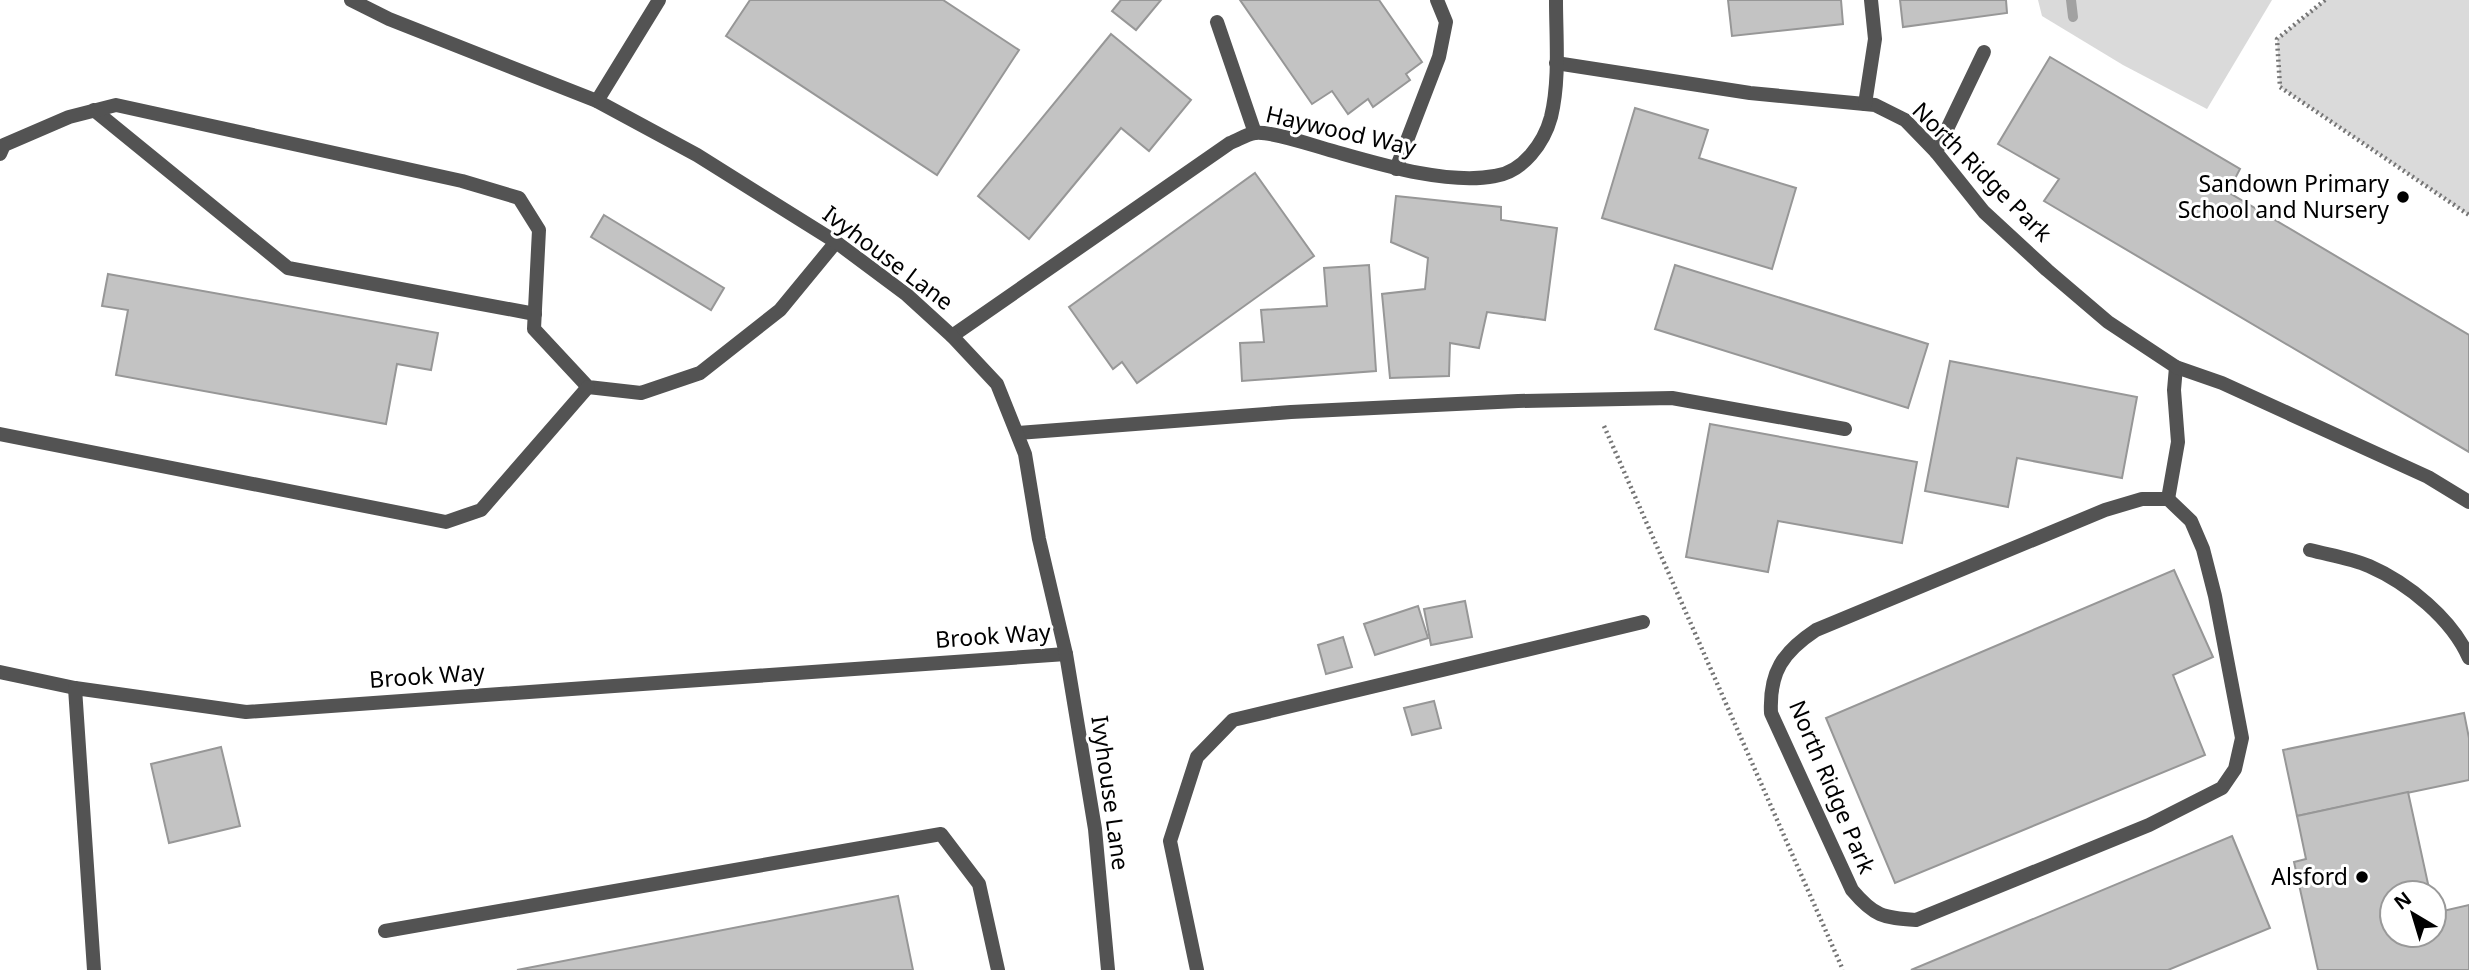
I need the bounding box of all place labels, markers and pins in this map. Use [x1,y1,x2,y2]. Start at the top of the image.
place label: Sandown Primary School and Nursery [2178,167,2389,225]
marker: Sandown Primary School and Nursery [2395,189,2411,205]
place label: Alsford [2271,860,2348,892]
marker: Alsford [2354,869,2370,885]

